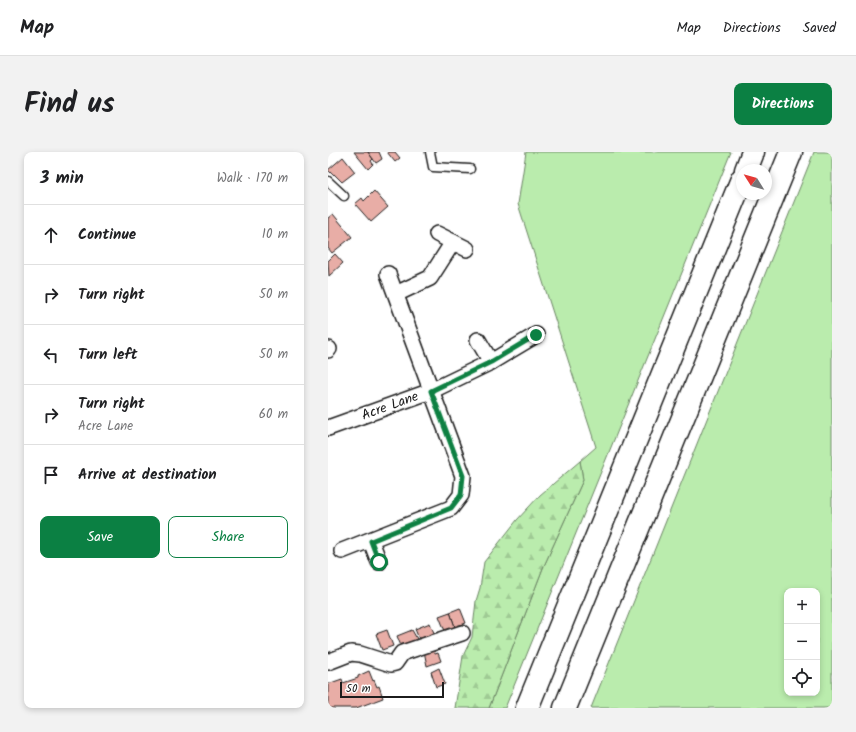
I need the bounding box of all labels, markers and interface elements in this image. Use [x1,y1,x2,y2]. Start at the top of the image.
text: Map [20,13,54,43]
text: Map [676,17,701,39]
text: Directions [723,17,781,39]
text: Saved [803,17,836,39]
text: Find us [24,82,115,127]
button: Directions [734,83,832,125]
north arrow [736,164,772,200]
text: 3 min [40,165,84,192]
text: Walk · 170 m [217,168,288,189]
text: Continue [78,223,136,247]
icon: ahead [40,224,62,246]
text: 10 m [262,224,288,245]
text: Turn right [78,283,145,307]
icon: right [40,284,62,306]
text: 50 m [259,284,288,305]
route end [527,326,545,344]
text: Turn left [78,343,138,367]
icon: left [40,344,62,366]
text: 50 m [259,344,288,365]
street label: Acre Lane [358,385,422,426]
text: Turn right [78,392,145,416]
icon: right [40,404,62,426]
text: 60 m [259,404,288,425]
text: Acre Lane [78,416,133,437]
text: Arrive at destination [78,463,217,487]
icon: arrive [40,464,62,486]
button: Save [40,516,160,558]
button: Share [168,516,288,558]
route start [370,553,388,571]
map controls [784,588,820,696]
button: + [784,588,820,624]
button: − [784,624,820,660]
button: locate [784,660,820,696]
scale bar [340,680,444,699]
text: 50 m [346,680,371,698]

